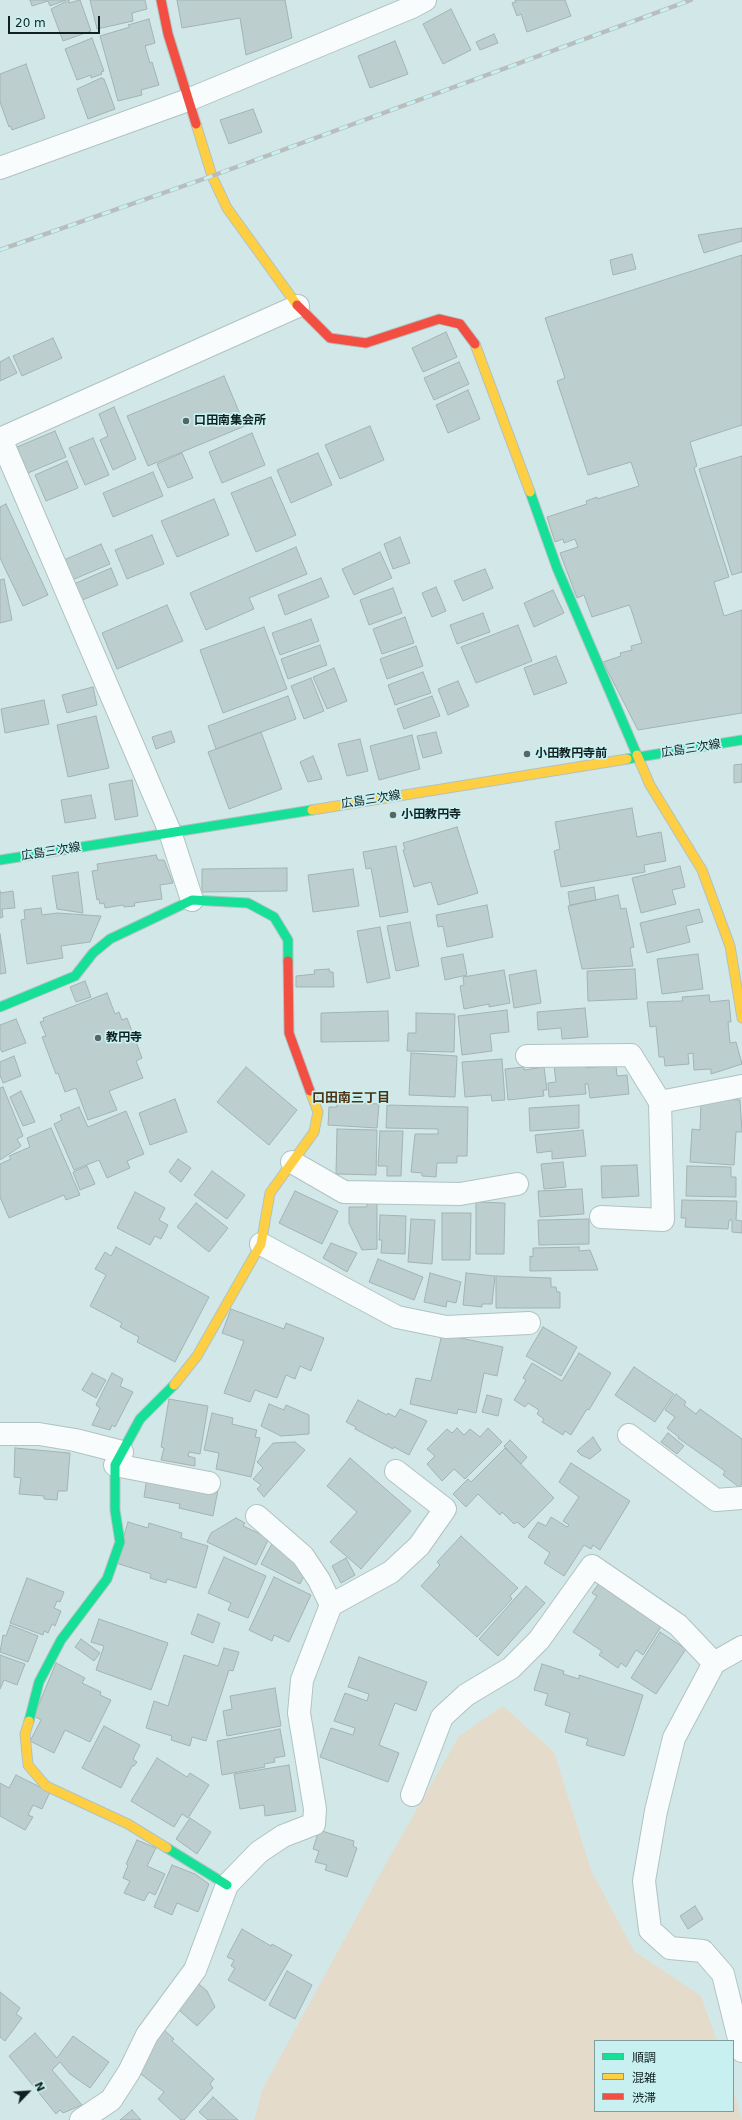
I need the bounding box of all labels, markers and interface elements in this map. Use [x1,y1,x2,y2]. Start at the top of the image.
scale bar [10,8,102,34]
text: 20 m [15,16,46,30]
place label: 口田南集会所 [194,414,266,428]
marker: 口田南集会所 [181,416,191,426]
street label: 広島三次線 [660,737,722,761]
place label: 小田教円寺前 [535,747,607,761]
marker: 小田教円寺前 [522,749,532,759]
street label: 広島三次線 [340,788,402,812]
place label: 小田教円寺 [401,808,461,822]
marker: 小田教円寺 [388,810,398,820]
street label: 広島三次線 [20,840,82,864]
place label: 教円寺 [106,1031,142,1045]
marker: 教円寺 [93,1033,103,1043]
district label: 口田南三丁目 [312,1091,390,1107]
legend [594,2040,734,2112]
text: 順調 [632,2051,656,2065]
text: 混雑 [632,2071,656,2085]
north arrow [8,2072,48,2112]
text: N [31,2080,47,2094]
text: 渋滞 [632,2091,656,2105]

